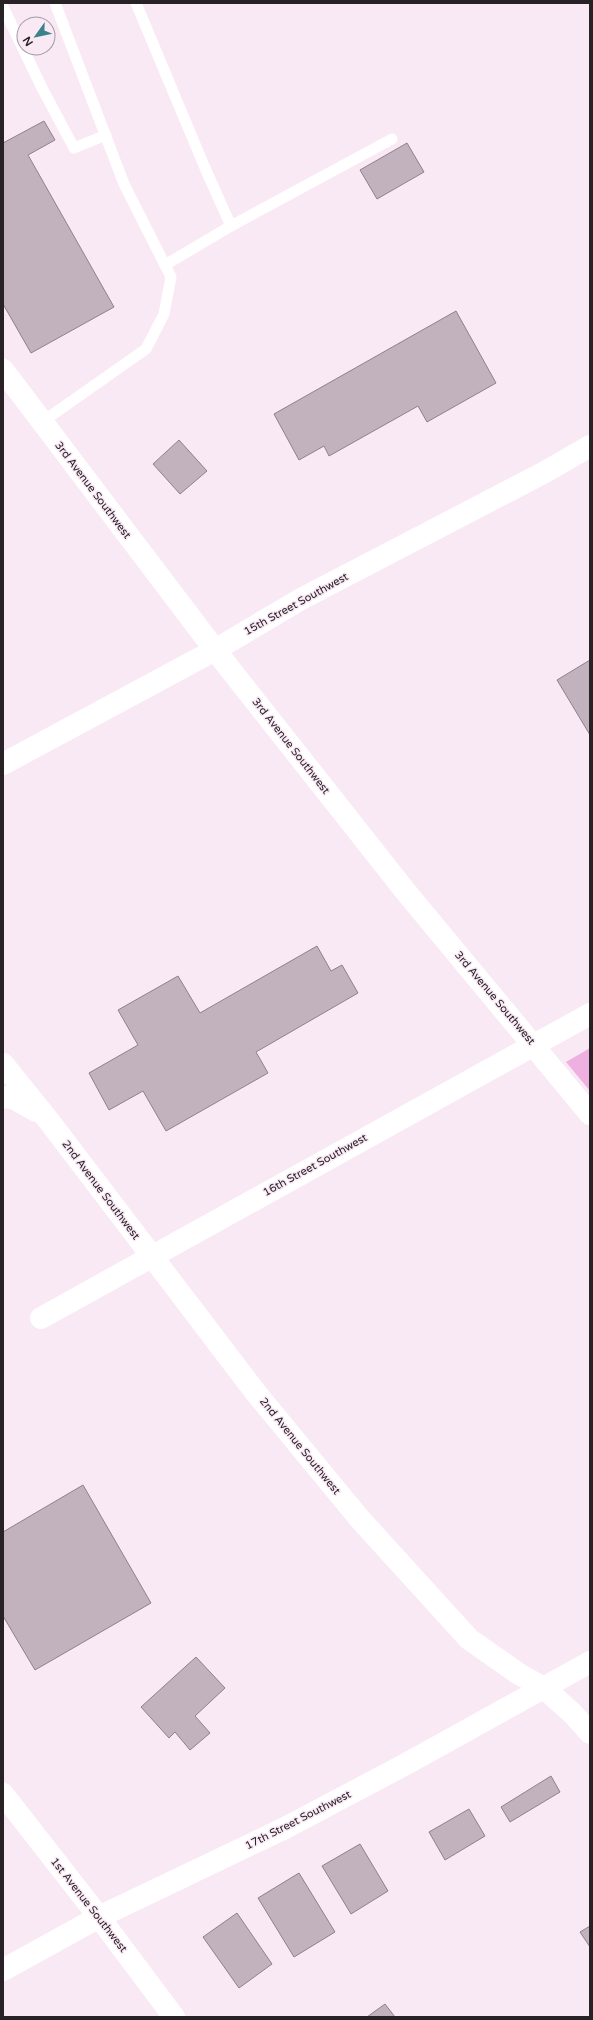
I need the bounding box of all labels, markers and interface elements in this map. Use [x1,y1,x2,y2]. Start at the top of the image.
north arrow [16,16,56,56]
text: N [20,34,36,48]
street label: 3rd Avenue Southwest [52,439,134,541]
street label: 15th Street Southwest [242,570,350,638]
street label: 3rd Avenue Southwest [249,695,333,797]
street label: 3rd Avenue Southwest [452,949,538,1047]
street label: 16th Street Southwest [261,1131,369,1199]
street label: 2nd Avenue Southwest [59,1138,143,1242]
street label: 2nd Avenue Southwest [257,1395,343,1497]
street label: 17th Street Southwest [243,1788,353,1852]
street label: 1st Avenue Southwest [48,1855,130,1955]

